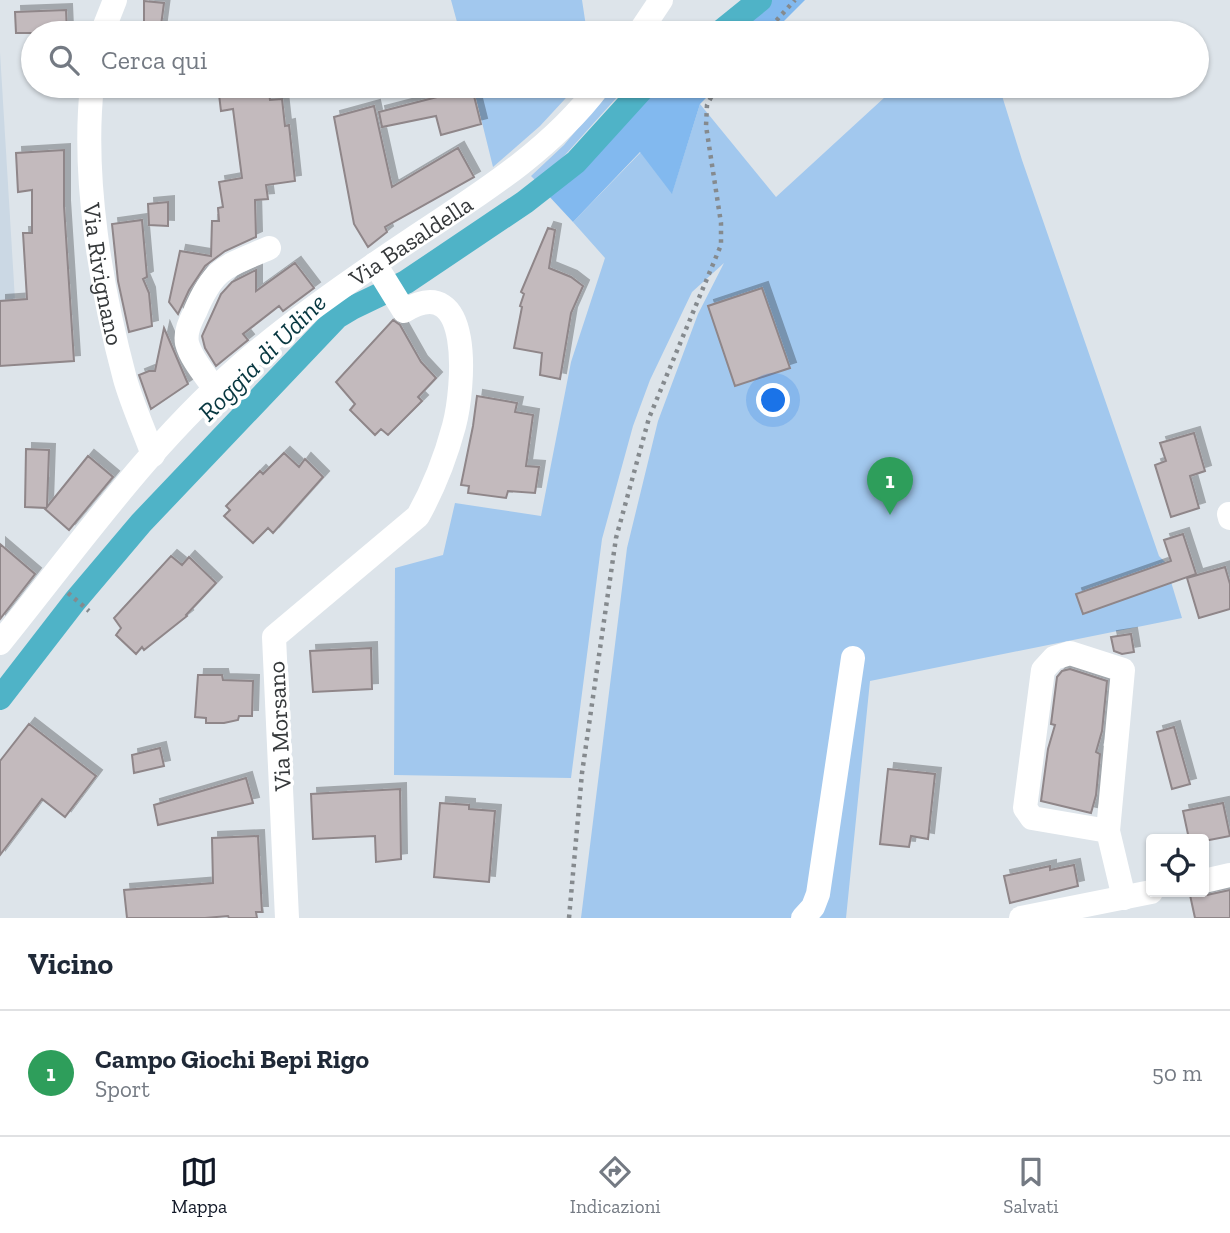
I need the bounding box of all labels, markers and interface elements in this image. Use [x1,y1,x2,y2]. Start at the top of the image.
search box [21,21,1209,98]
icon: search [45,41,83,79]
text: Cerca qui [101,44,207,76]
street label: Via Basaldella [342,189,478,293]
street label: Via Rivignano [78,201,130,348]
water label: Roggia di Udine [191,286,333,428]
your location [756,383,790,417]
pin: 1 [867,457,913,515]
street label: Via Morsano [261,660,297,793]
map controls [1146,834,1209,897]
button: locate [1146,834,1209,897]
text: Vicino [28,946,113,982]
text: Campo Giochi Bepi Rigo [95,1043,369,1075]
text: 1 [46,1059,56,1087]
text: 50 m [1152,1059,1202,1087]
text: Sport [95,1075,150,1103]
tab: Mappa [171,1153,227,1218]
tab: Indicazioni [570,1153,661,1218]
tab: Salvati [1003,1153,1059,1218]

